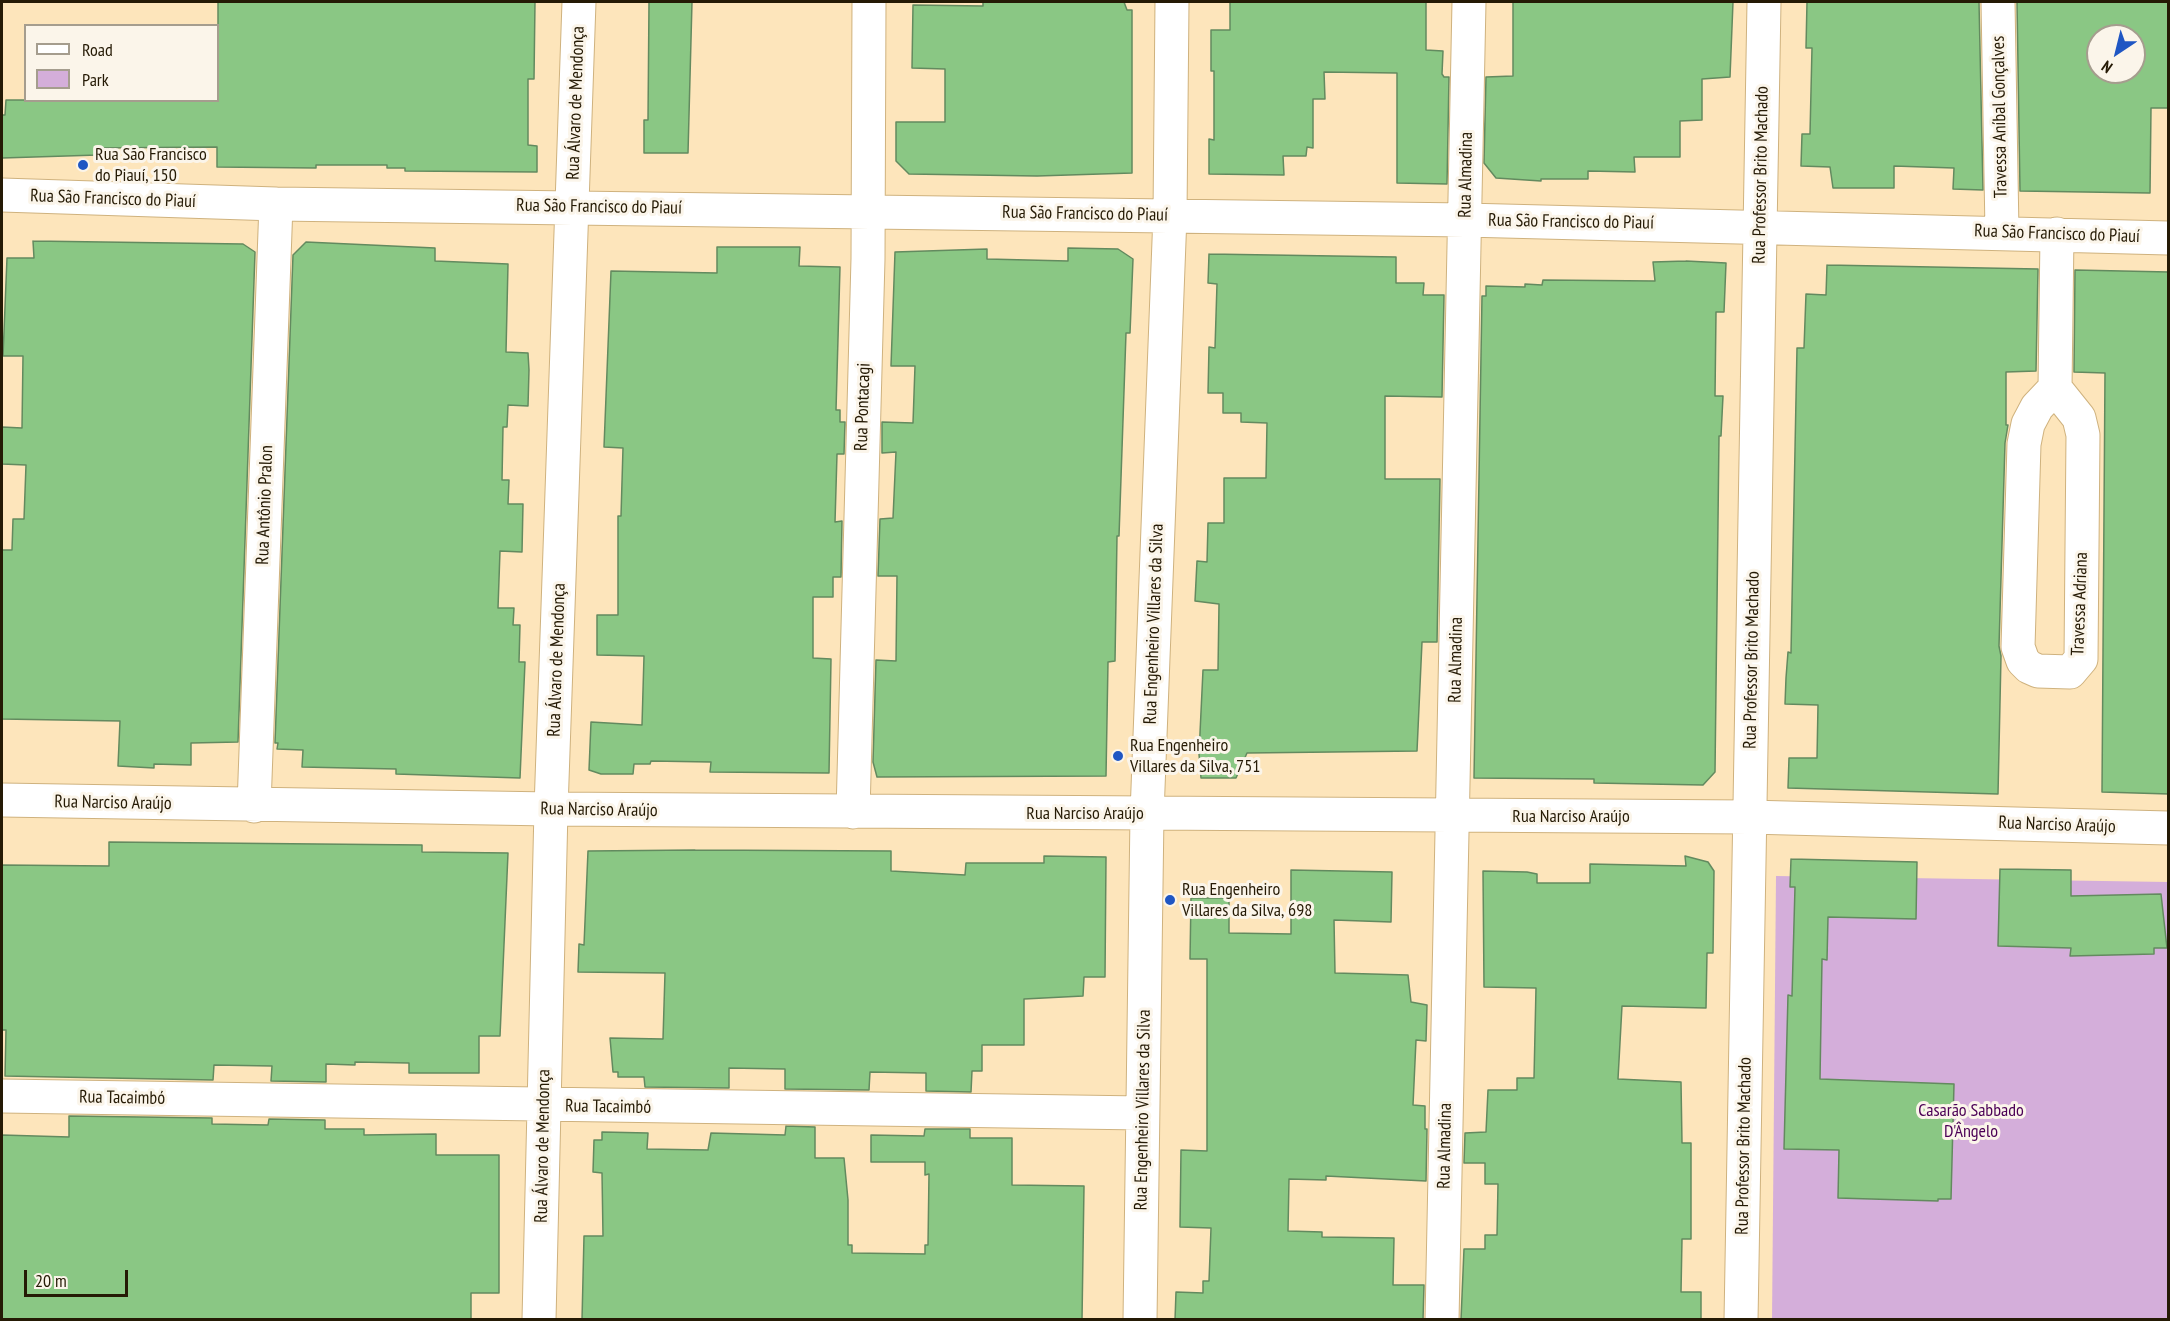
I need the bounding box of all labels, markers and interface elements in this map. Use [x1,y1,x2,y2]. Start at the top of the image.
legend [24,24,219,102]
north arrow [2086,24,2146,84]
street label: Rua Álvaro de Mendonça [563,26,589,180]
street label: Travessa Aníbal Gonçalves [1988,36,2012,198]
text: Road [82,38,113,61]
text: N [2098,56,2116,78]
text: Park [82,68,109,91]
street label: Rua Professor Brito Machado [1749,86,1773,264]
street label: Rua Almadina [1454,132,1478,218]
place label: Rua São Francisco do Piauí, 150 [95,144,207,186]
marker: Rua São Francisco do Piauí, 150 [76,158,90,172]
street label: Rua São Francisco do Piauí [30,185,196,213]
street label: Rua São Francisco do Piauí [516,195,682,219]
street label: Rua São Francisco do Piauí [1002,202,1168,226]
street label: Rua São Francisco do Piauí [1488,210,1654,234]
street label: Rua São Francisco do Piauí [1974,220,2140,248]
street label: Rua Pontacagi [851,363,875,451]
street label: Rua Antônio Pralon [252,445,278,565]
street label: Rua Engenheiro Villares da Silva [1140,523,1168,725]
street label: Travessa Adriana [2067,552,2093,656]
street label: Rua Professor Brito Machado [1740,571,1764,749]
street label: Rua Álvaro de Mendonça [544,583,570,737]
street label: Rua Almadina [1444,617,1468,703]
place label: Rua Engenheiro Villares da Silva, 751 [1130,735,1260,777]
marker: Rua Engenheiro Villares da Silva, 751 [1111,749,1125,763]
street label: Rua Narciso Araújo [54,791,172,815]
street label: Rua Narciso Araújo [540,798,658,822]
street label: Rua Narciso Araújo [1026,803,1144,825]
street label: Rua Narciso Araújo [1512,806,1630,828]
street label: Rua Narciso Araújo [1998,812,2116,838]
place label: Rua Engenheiro Villares da Silva, 698 [1182,879,1312,922]
marker: Rua Engenheiro Villares da Silva, 698 [1163,893,1177,907]
street label: Rua Engenheiro Villares da Silva [1130,1009,1156,1211]
street label: Rua Professor Brito Machado [1732,1057,1756,1235]
street label: Rua Álvaro de Mendonça [531,1069,555,1223]
street label: Rua Tacaimbó [79,1086,165,1110]
street label: Rua Tacaimbó [565,1095,651,1119]
park label: Casarão Sabbado D'Ângelo [1918,1100,2024,1142]
street label: Rua Almadina [1433,1103,1457,1189]
scale bar [27,1258,130,1296]
text: 20 m [35,1269,67,1292]

